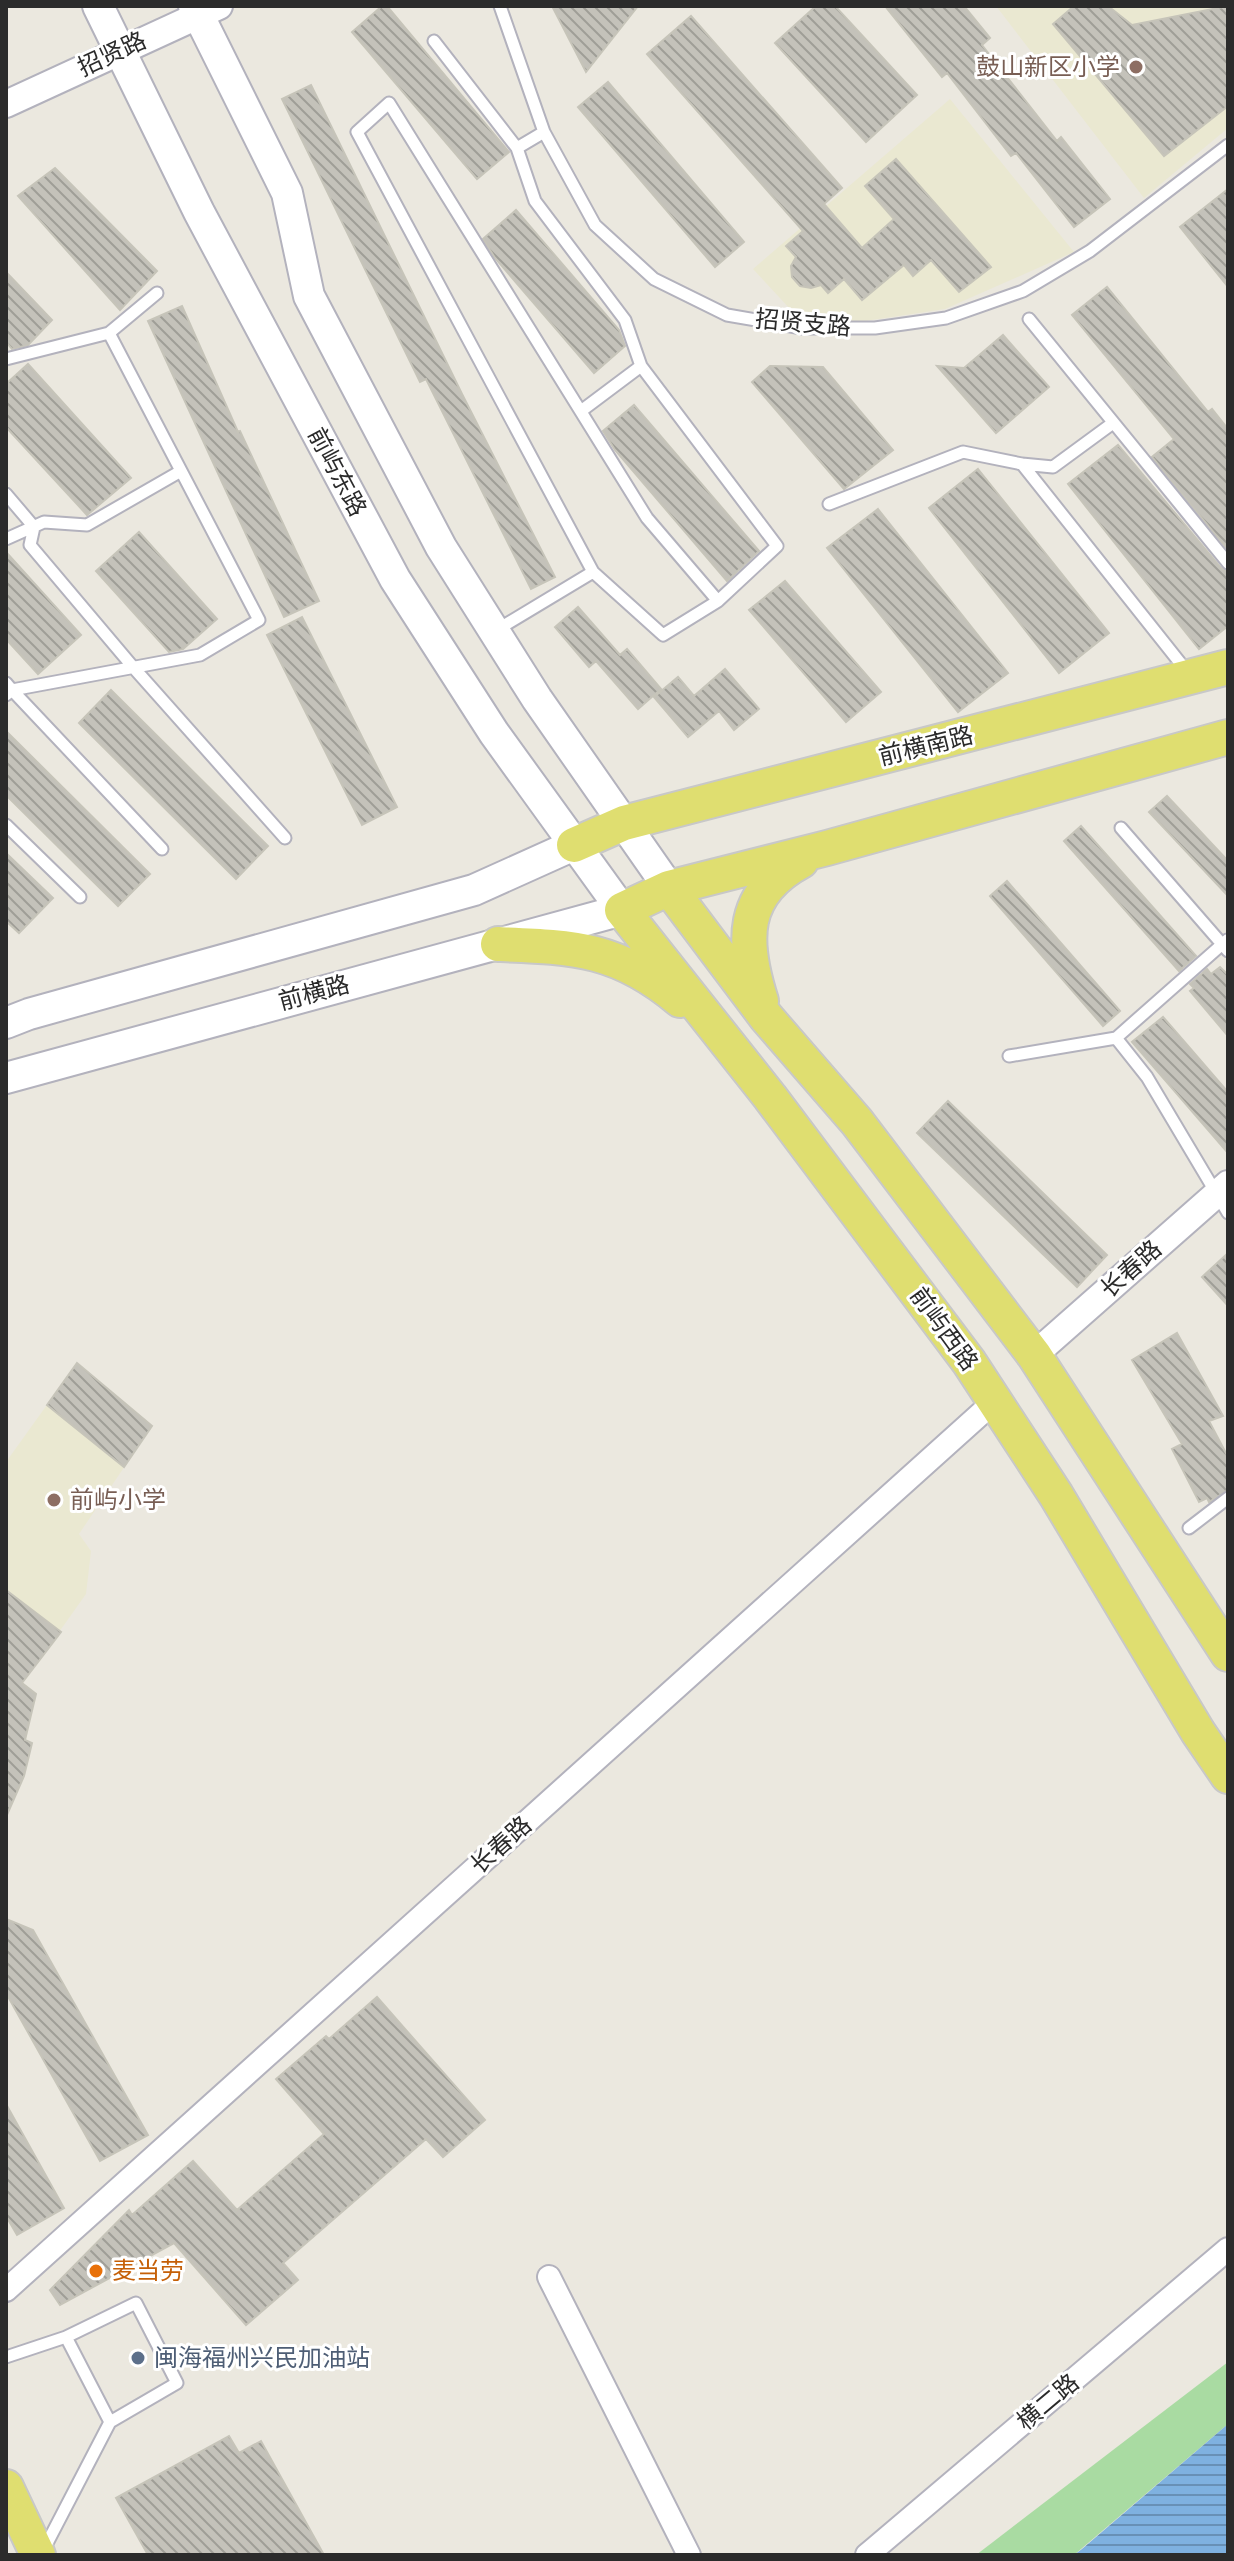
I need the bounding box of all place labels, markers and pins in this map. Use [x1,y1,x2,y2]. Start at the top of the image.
place label: 鼓山新区小学 [976,51,1120,82]
marker: 鼓山新区小学 [1127,58,1145,76]
place label: 前屿小学 [70,1484,166,1515]
marker: 前屿小学 [45,1491,63,1509]
place label: 麦当劳 [112,2255,184,2286]
marker: 麦当劳 [87,2262,105,2280]
place label: 闽海福州兴民加油站 [154,2342,370,2373]
marker: 闽海福州兴民加油站 [129,2349,147,2367]

